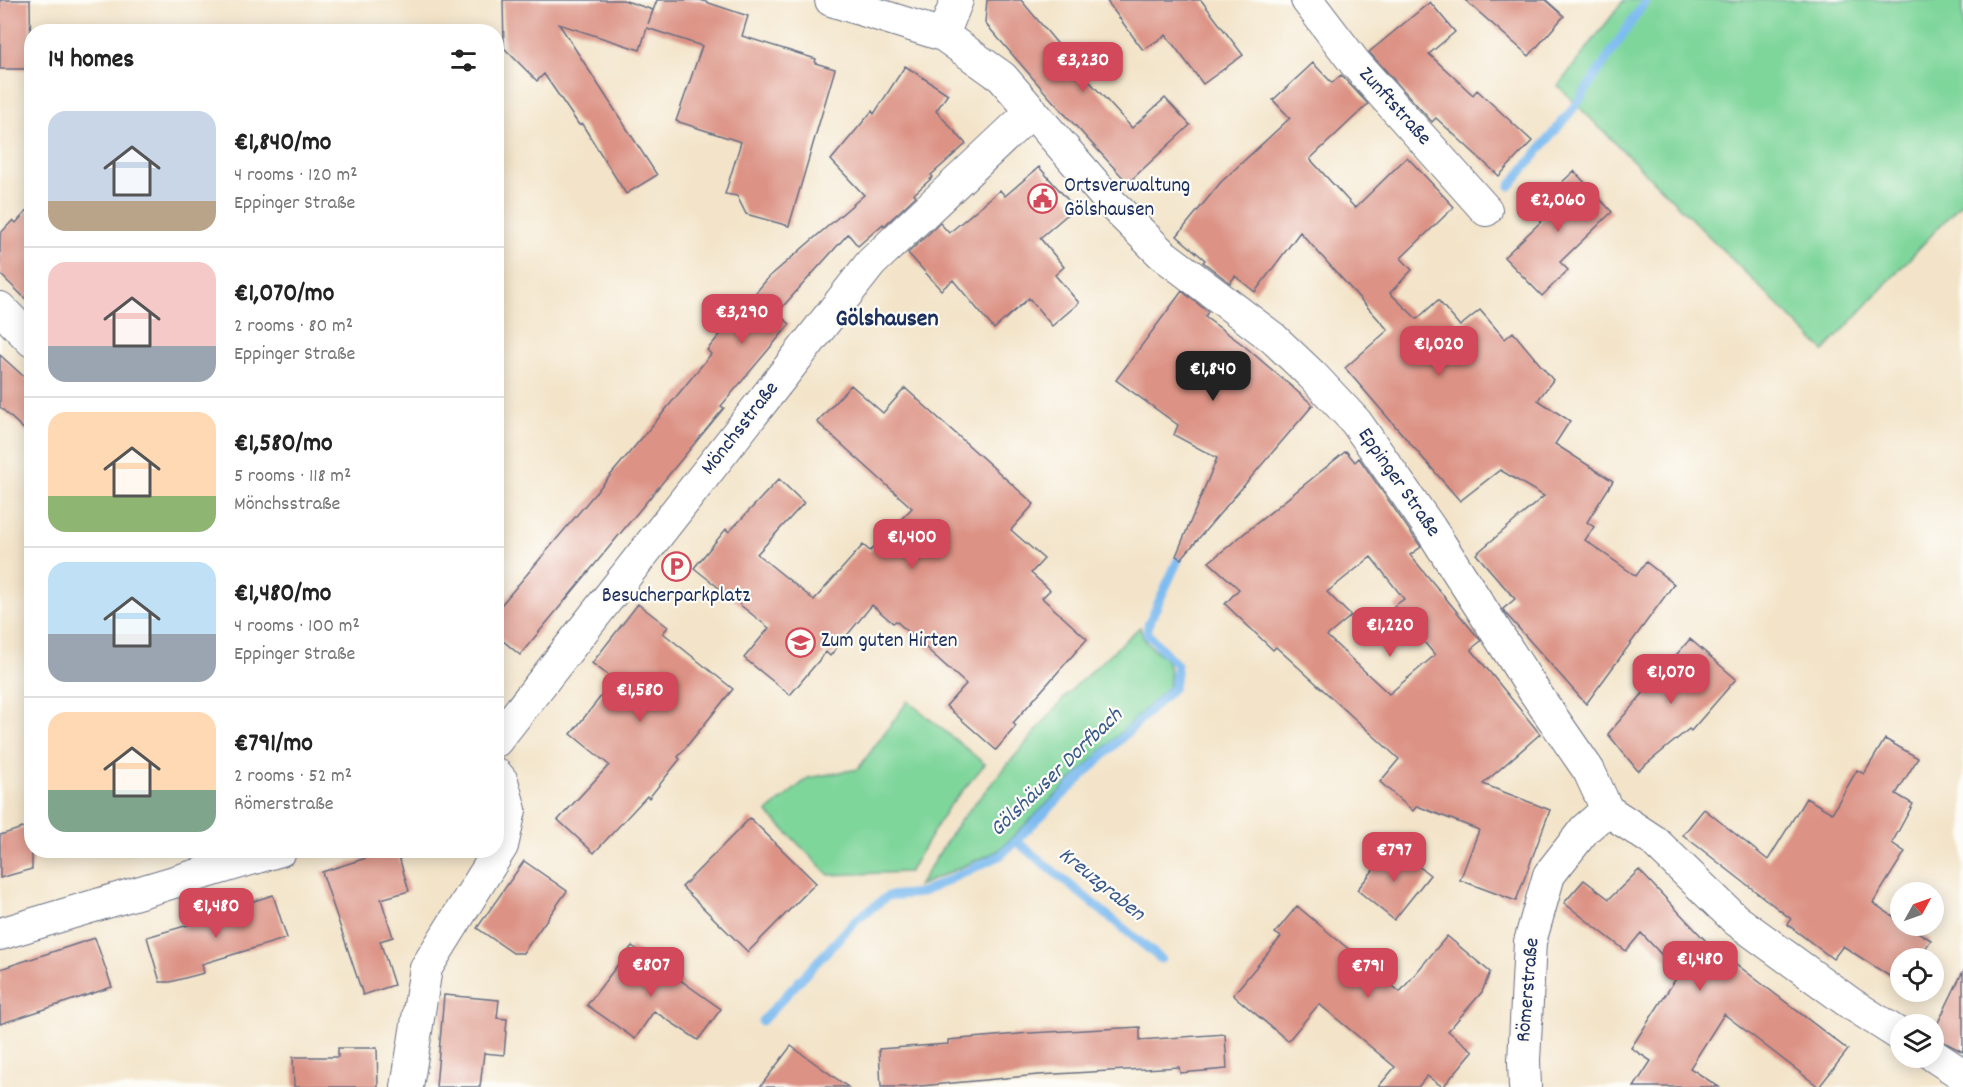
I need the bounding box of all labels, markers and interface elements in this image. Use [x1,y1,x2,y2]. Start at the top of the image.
text: 14 homes [48,42,134,79]
pin: €3,230 [1034,42,1132,93]
icon: filters [447,44,480,77]
text: €3,230 [1057,47,1109,75]
street label: Zunftstraße [1351,61,1437,153]
text: €1,840/mo [234,125,331,162]
icon: home [96,135,168,207]
text: 4 rooms · 120 m² [234,162,358,190]
place label: Ortsverwaltung Gölshausen [1064,172,1190,226]
pin: €2,060 [1509,182,1607,233]
public building icon: Ortsverwaltung Gölshausen [1027,183,1059,215]
text: €2,060 [1530,187,1586,215]
text: Eppinger Straße [234,190,355,218]
text: €1,070/mo [234,276,334,313]
icon: home [96,286,168,358]
pin: €3,290 [693,294,791,345]
text: €3,290 [716,299,768,327]
district label: Gölshausen [836,303,938,337]
text: 2 rooms · 80 m² [234,313,353,341]
pin: €1,020 [1390,326,1488,377]
text: €1,020 [1414,331,1464,359]
text: Eppinger Straße [234,341,355,369]
pin: €1,840 [1164,351,1262,402]
text: €1,840 [1190,356,1236,384]
street label: Mönchsstraße [695,376,787,482]
street label: Eppinger Straße [1349,422,1447,544]
text: €1,580/mo [234,426,333,463]
icon: home [96,436,168,508]
text: 5 rooms · 118 m² [234,463,351,491]
text: Mönchsstraße [234,491,340,519]
pin: €1,400 [863,519,961,570]
text: €1,400 [887,524,937,552]
parking icon: Besucherparkplatz [660,550,692,582]
text: €1,480/mo [234,576,331,613]
place label: Besucherparkplatz [602,582,750,612]
icon: home [96,586,168,658]
pin: €1,220 [1341,607,1439,658]
text: €1,220 [1366,612,1414,640]
text: 4 rooms · 100 m² [234,613,360,641]
school or university icon: Zum guten Hirten [784,626,816,658]
place label: Zum guten Hirten [821,627,957,657]
text: Eppinger Straße [234,641,355,669]
pin: €1,070 [1622,654,1720,705]
text: €1,070 [1647,659,1695,687]
pin: €1,580 [591,672,689,723]
text: €1,580 [616,677,664,705]
water label: Gölshäuser Dorfbach [984,701,1131,845]
text: €791/mo [234,726,313,763]
icon: home [96,736,168,808]
text: 2 rooms · 52 m² [234,763,352,791]
text: Römerstraße [234,791,334,819]
pin: €797 [1358,832,1430,883]
text: €797 [1376,837,1412,865]
water label: Kreuzgraben [1051,840,1152,930]
north arrow [1890,882,1944,936]
map controls [1890,882,1944,1068]
pin: €1,480 [167,888,265,939]
text: €1,480 [193,893,239,921]
street label: Römerstraße [1510,937,1548,1043]
pin: €1,480 [1651,941,1749,992]
text: €1,480 [1677,946,1723,974]
pin: €807 [615,947,687,998]
pin: €791 [1332,948,1404,999]
button: locate [1890,948,1944,1002]
text: €807 [632,952,670,980]
text: €791 [1352,953,1384,981]
button: layers [1890,1014,1944,1068]

